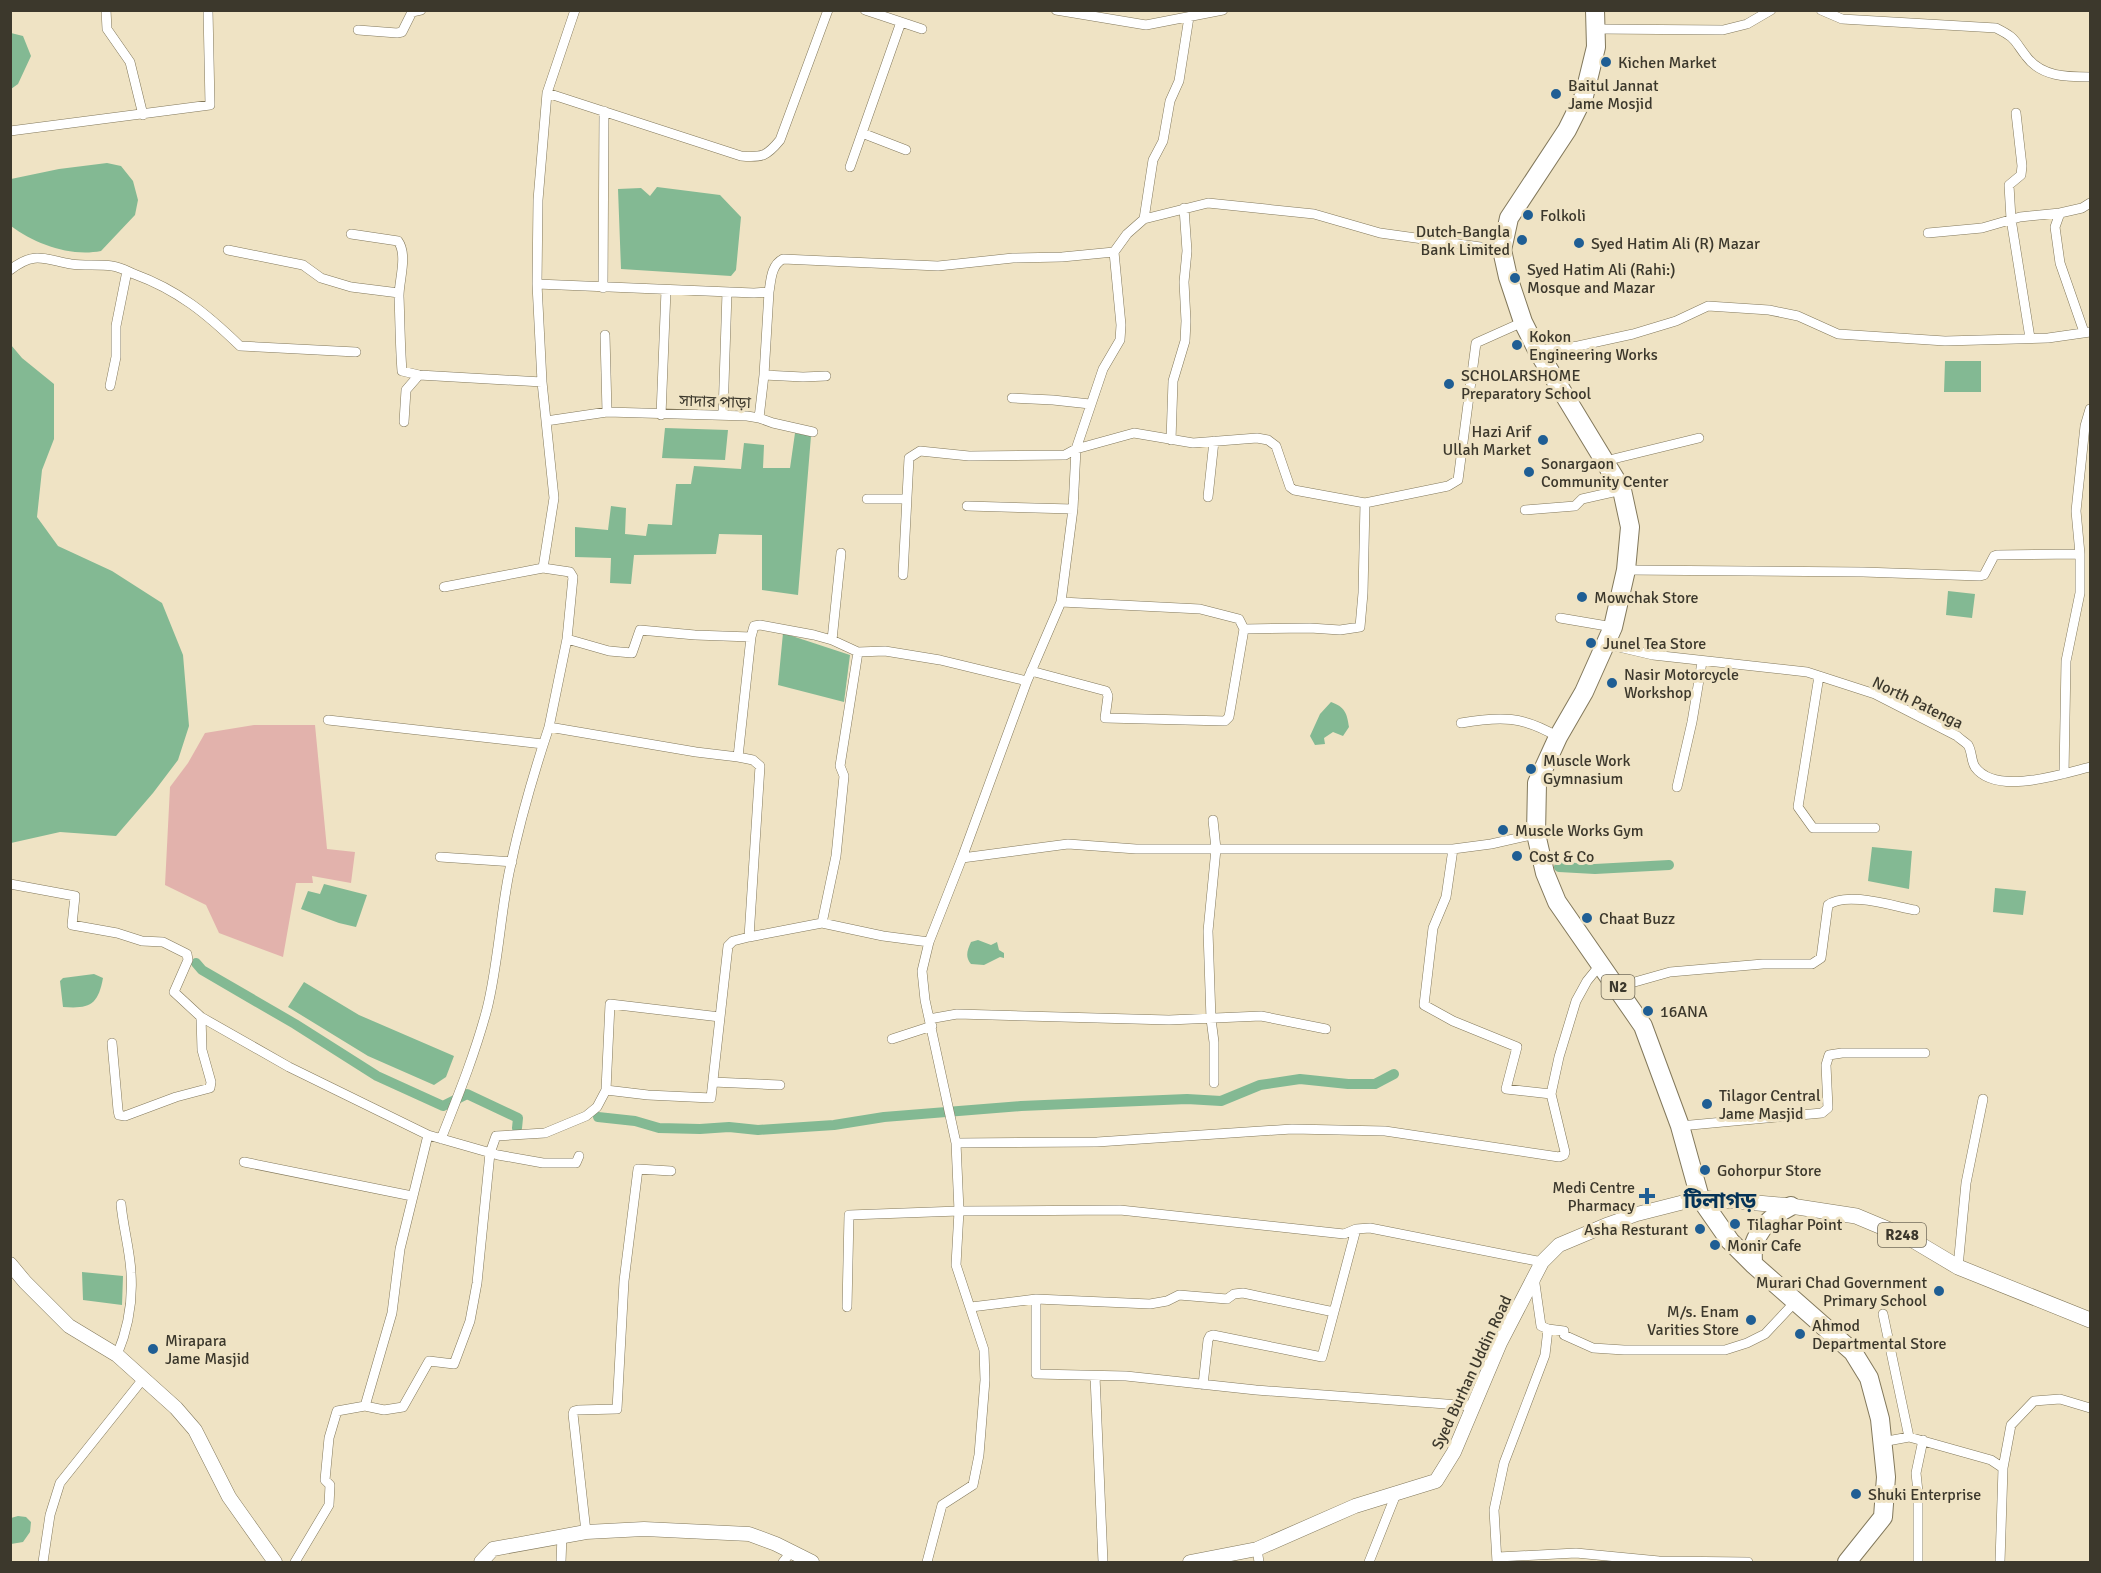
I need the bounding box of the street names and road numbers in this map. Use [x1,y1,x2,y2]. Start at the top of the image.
street label: সাদার পাড়া [678,391,752,413]
street label: North Patenga [1869,672,1966,734]
road number: N2 [1602,975,1634,999]
road number: R248 [1878,1223,1926,1247]
street label: Syed Burhan Uddin Road [1427,1292,1516,1453]

